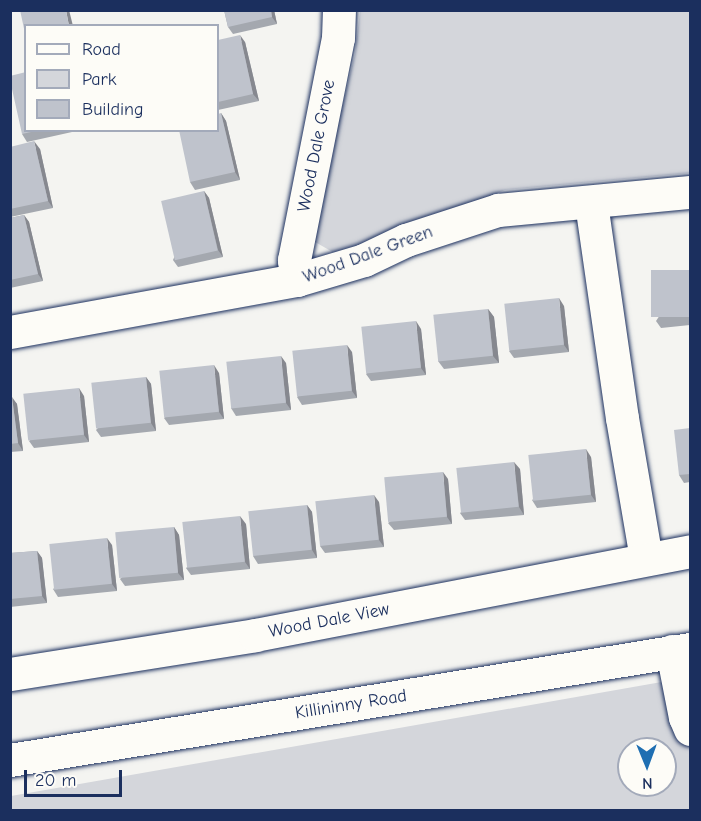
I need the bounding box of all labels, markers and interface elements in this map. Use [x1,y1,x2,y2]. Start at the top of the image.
legend [24,24,219,132]
text: Road [82,39,121,60]
text: Park [82,69,116,90]
street label: Wood Dale Grove [294,78,340,214]
text: Building [82,99,144,120]
street label: Wood Dale Green [300,221,436,289]
street label: Wood Dale View [267,599,391,643]
street label: Killininny Road [294,685,408,725]
north arrow [617,737,677,797]
scale bar [27,758,124,796]
text: 20 m [35,770,76,791]
text: N [642,774,653,792]

